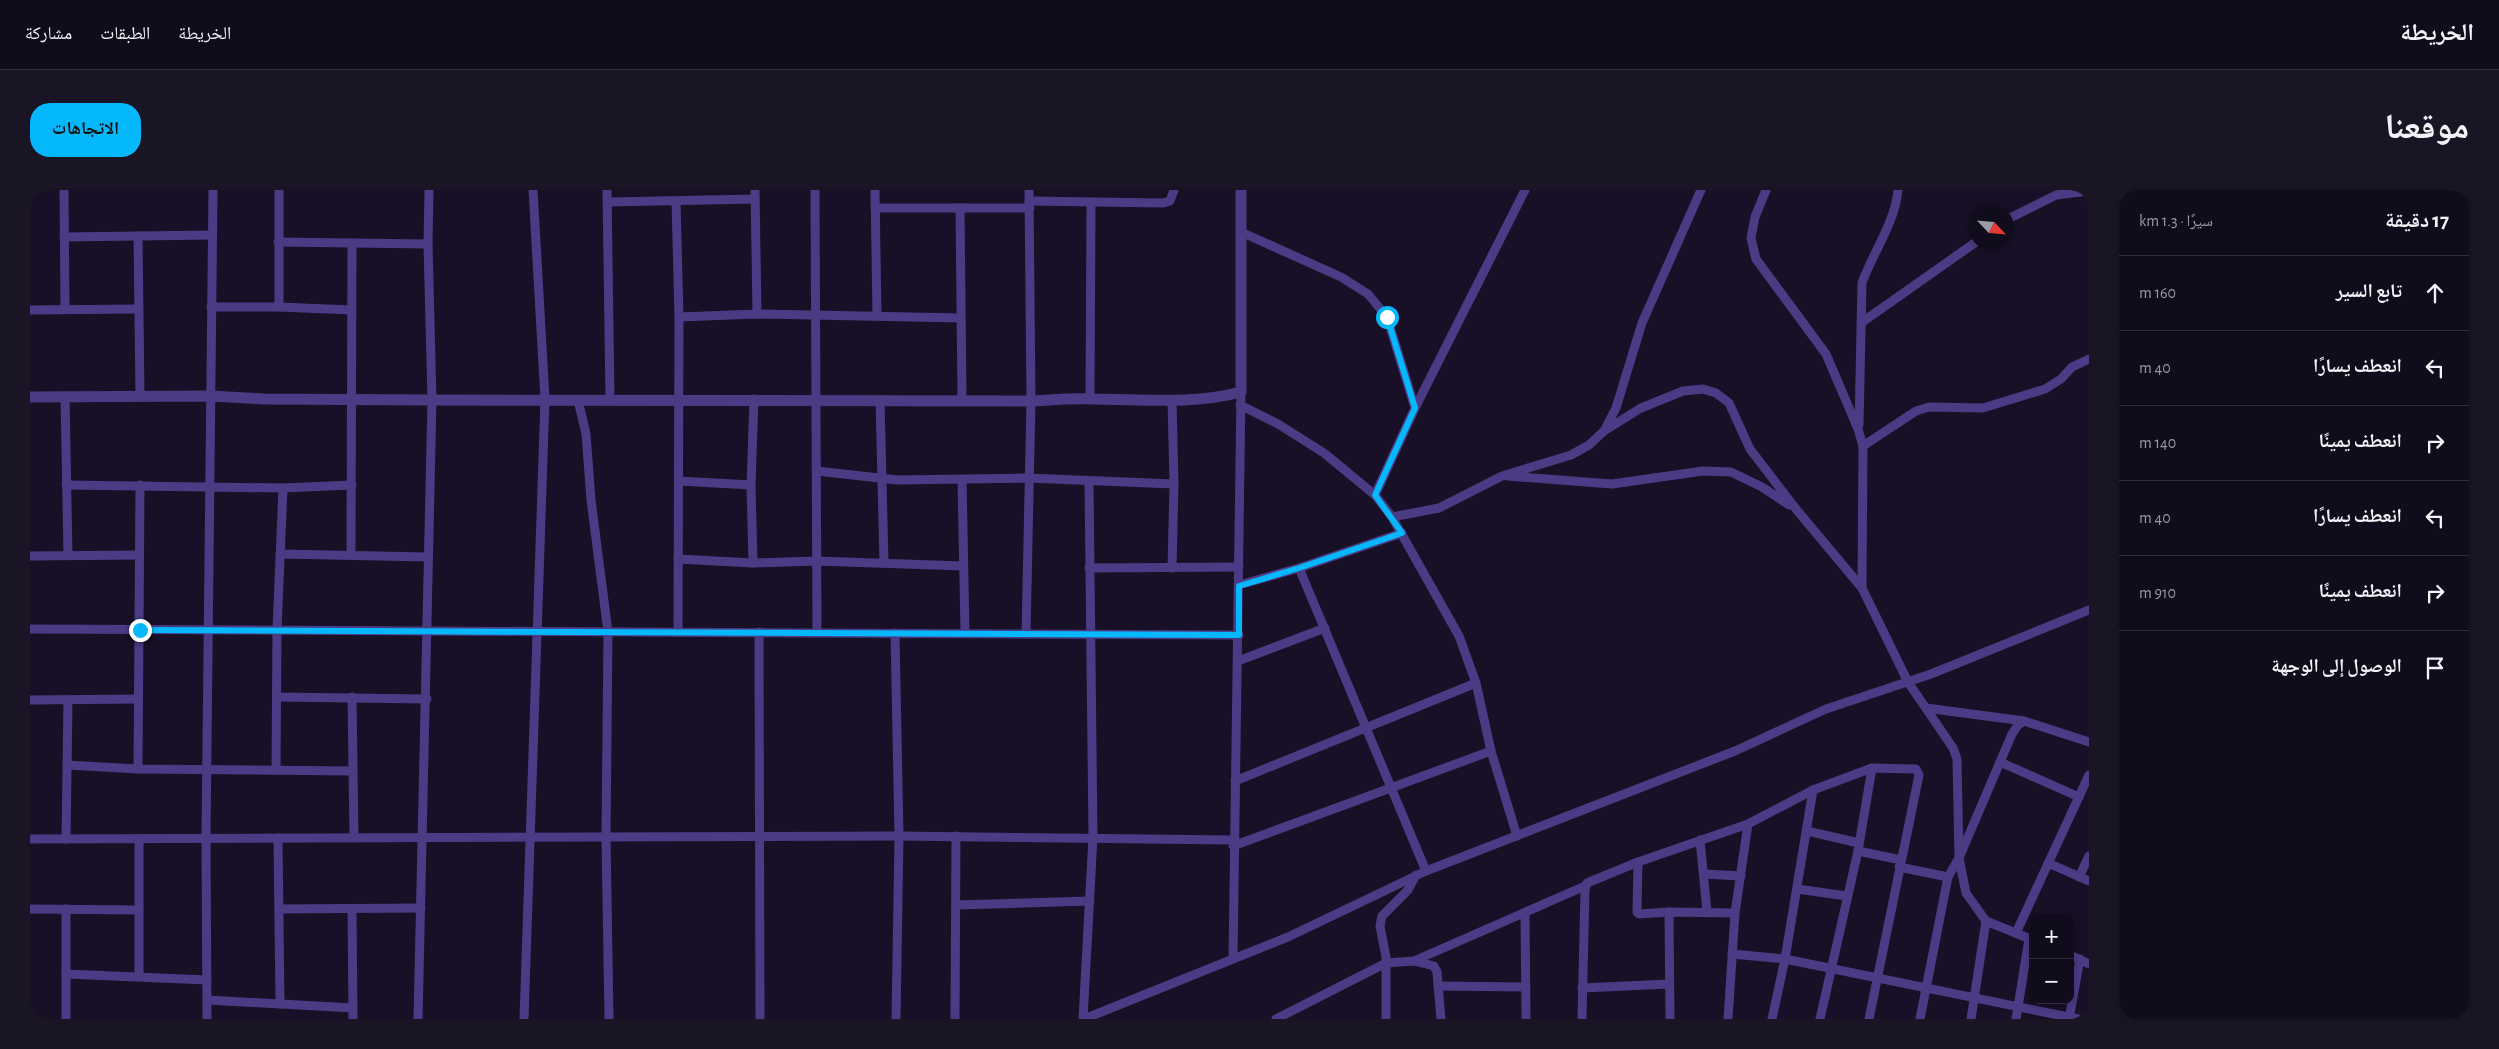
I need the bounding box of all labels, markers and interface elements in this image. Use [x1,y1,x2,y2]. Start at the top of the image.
text: الخريطة [2400,21,2474,45]
text: مشاركة [25,25,72,43]
text: الطبقات [100,25,150,43]
text: الخريطة [178,25,231,43]
button: الاتجاهات [30,103,141,157]
text: موقعنا [2384,110,2469,145]
north arrow [1969,205,2014,250]
text: 17 دقيقة [2385,210,2449,231]
text: سيرًا · 1.3 km [2139,213,2213,229]
icon: ahead [2421,279,2449,307]
text: تابع السير [2336,282,2402,301]
text: 160 m [2139,285,2176,301]
route start [1376,306,1399,329]
icon: left [2421,354,2449,382]
text: انعطف يسارًا [2313,357,2402,376]
text: 40 m [2139,360,2171,376]
icon: right [2421,429,2449,457]
text: انعطف يمينًا [2319,432,2402,451]
text: 140 m [2139,435,2176,451]
icon: left [2421,504,2449,532]
text: انعطف يسارًا [2313,507,2402,526]
text: 40 m [2139,510,2171,526]
icon: right [2421,579,2449,607]
text: انعطف يمينًا [2319,582,2402,601]
text: 910 m [2139,585,2176,601]
route end [129,619,152,642]
icon: arrive [2421,654,2449,682]
text: الوصول إلى الوجهة [2271,657,2402,676]
map controls [2029,914,2074,1004]
button: + [2029,914,2074,959]
button: − [2029,959,2074,1004]

